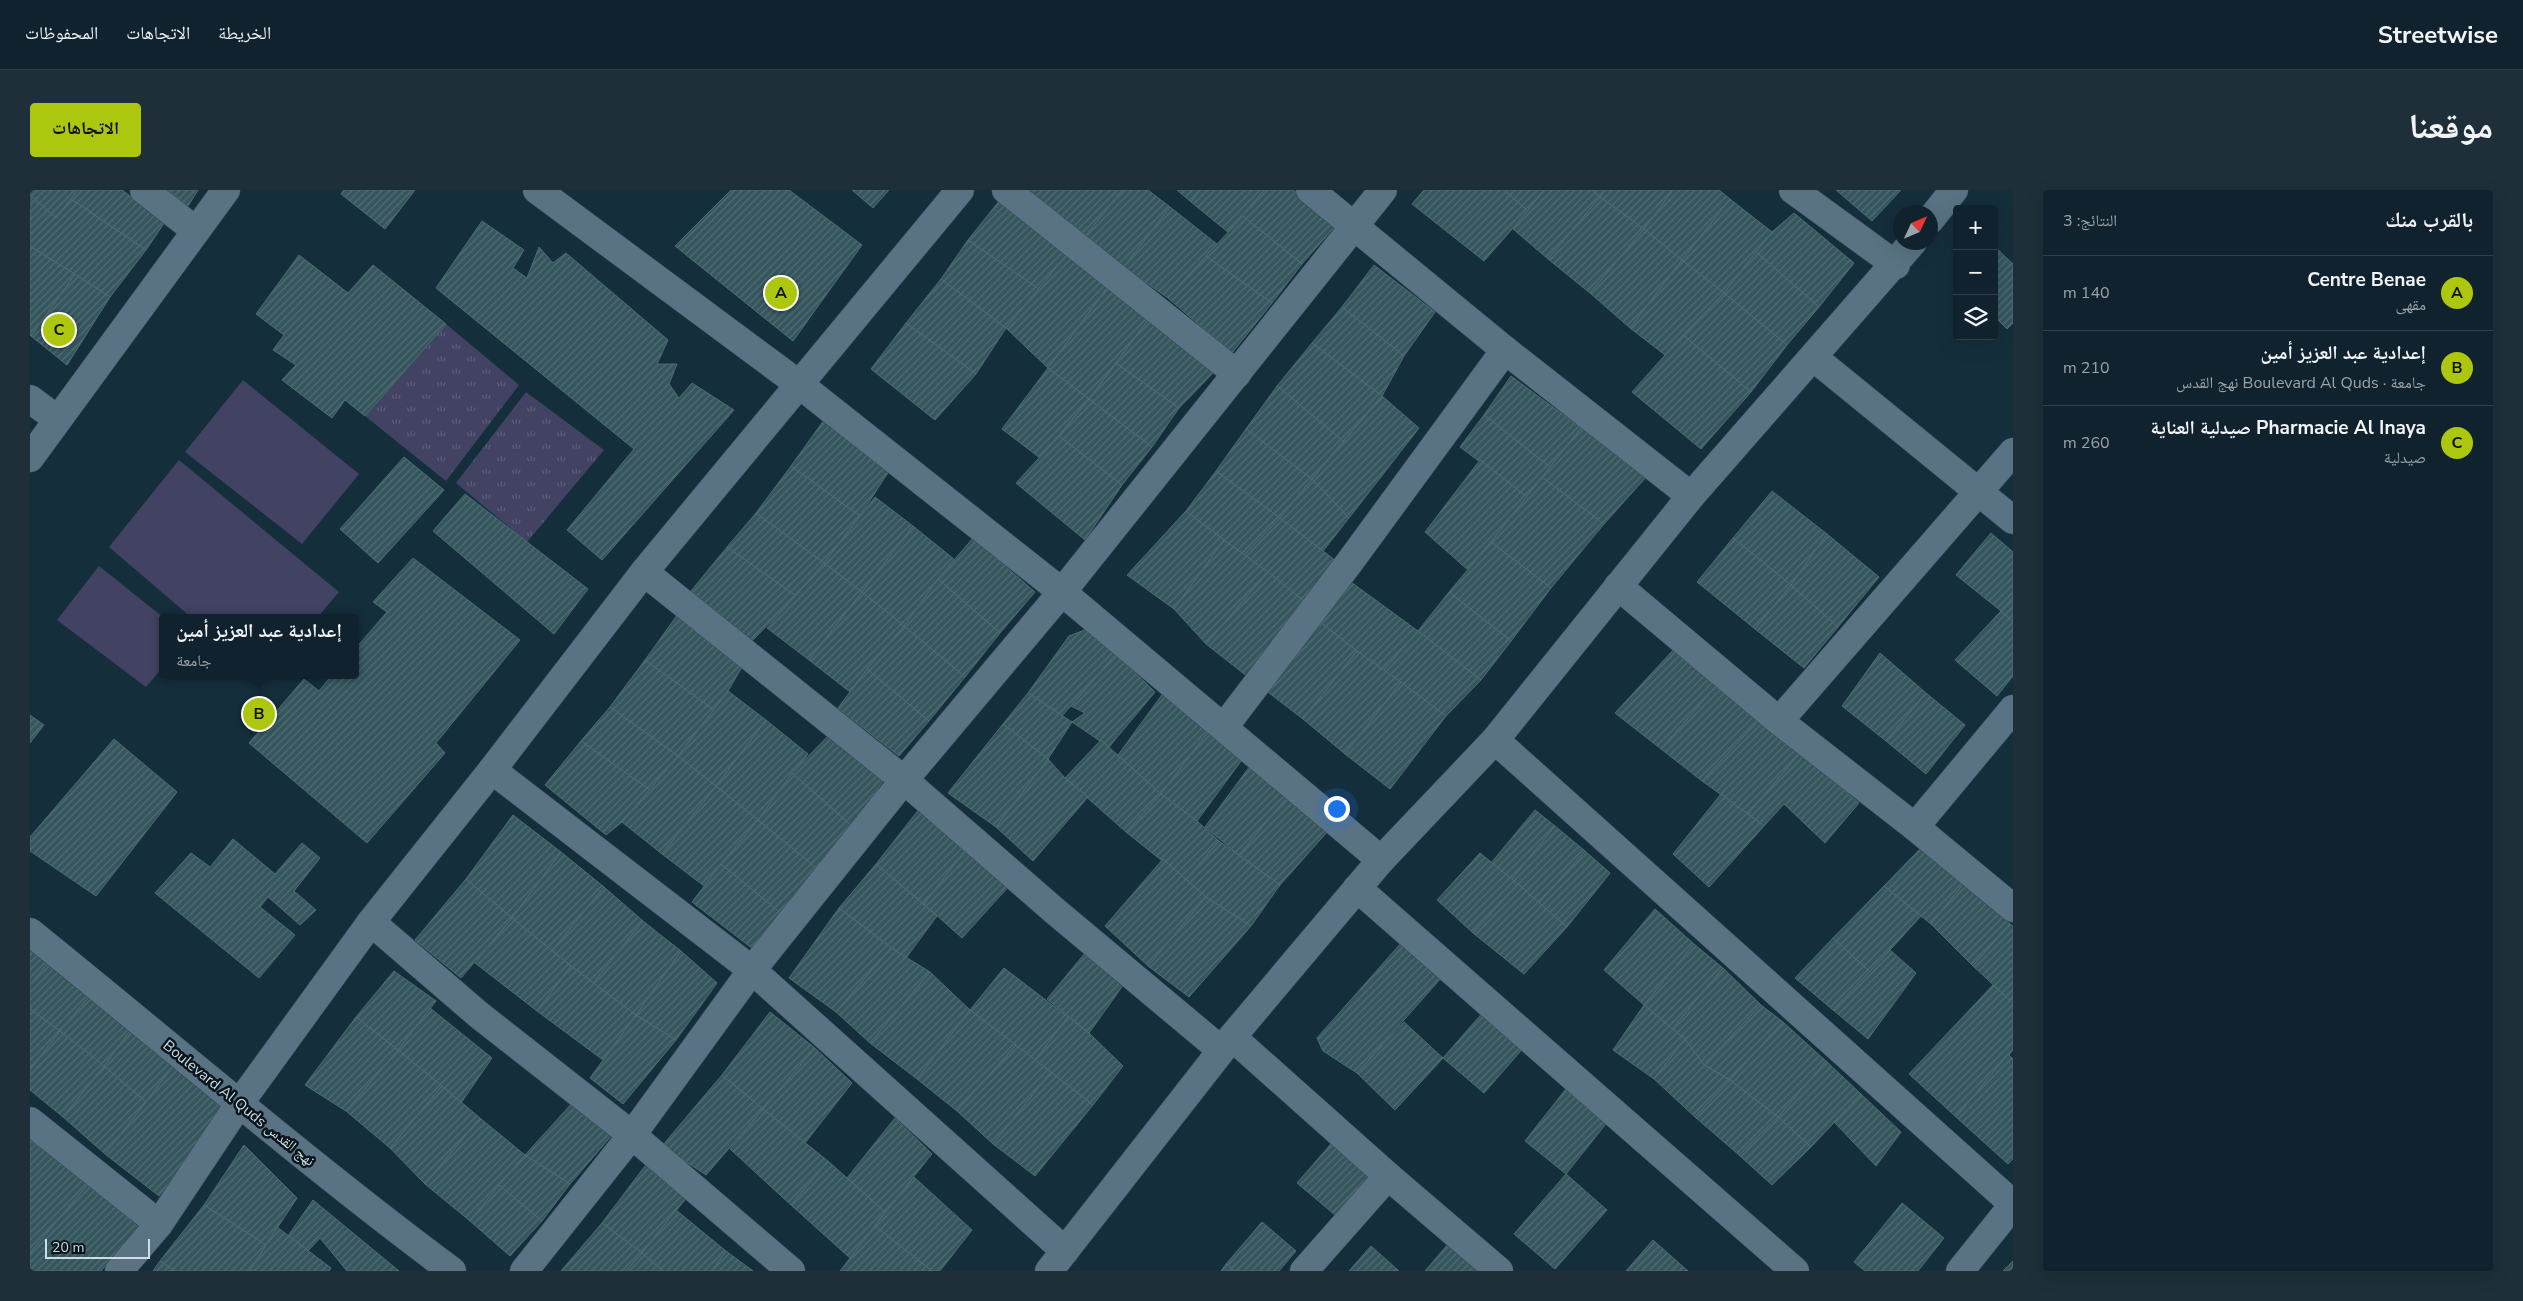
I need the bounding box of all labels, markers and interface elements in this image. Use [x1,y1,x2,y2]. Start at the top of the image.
text: Streetwise [2378,19,2498,51]
text: المحفوظات [25,21,98,45]
text: الاتجاهات [126,21,190,45]
text: الخريطة [218,21,271,45]
button: الاتجاهات [30,103,141,157]
text: موقعنا [2408,103,2493,150]
north arrow [1893,205,1938,250]
map controls [1953,205,1998,340]
button: + [1953,205,1998,250]
text: بالقرب منك [2385,206,2473,234]
text: النتائج: 3 [2063,210,2117,232]
button: − [1953,250,1998,295]
text: Centre Benae [2307,267,2426,293]
pin: A [765,274,797,312]
text: 140 m [2063,282,2110,304]
text: A [2451,282,2463,304]
text: مقهى [2395,294,2426,316]
button: layers [1953,295,1998,340]
pin: C [43,311,75,349]
text: إعدادية عبد العزيز أمين [2260,340,2426,366]
text: 210 m [2063,357,2110,379]
text: B [2452,357,2463,379]
text: جامعة · Boulevard Al Quds نهج القدس [2176,372,2426,394]
text: Pharmacie Al Inaya صيدلية العناية [2150,415,2426,441]
text: 260 m [2063,432,2110,454]
text: C [2452,432,2462,454]
text: صيدلية [2384,447,2426,469]
popup [159,614,359,679]
text: إعدادية عبد العزيز أمين [176,618,342,644]
text: جامعة [176,650,212,672]
pin: B [243,695,275,733]
your location [1324,796,1350,822]
street label: Boulevard Al Quds نهج القدس [159,1035,319,1171]
scale bar [45,1236,150,1259]
text: 20 m [52,1238,84,1257]

